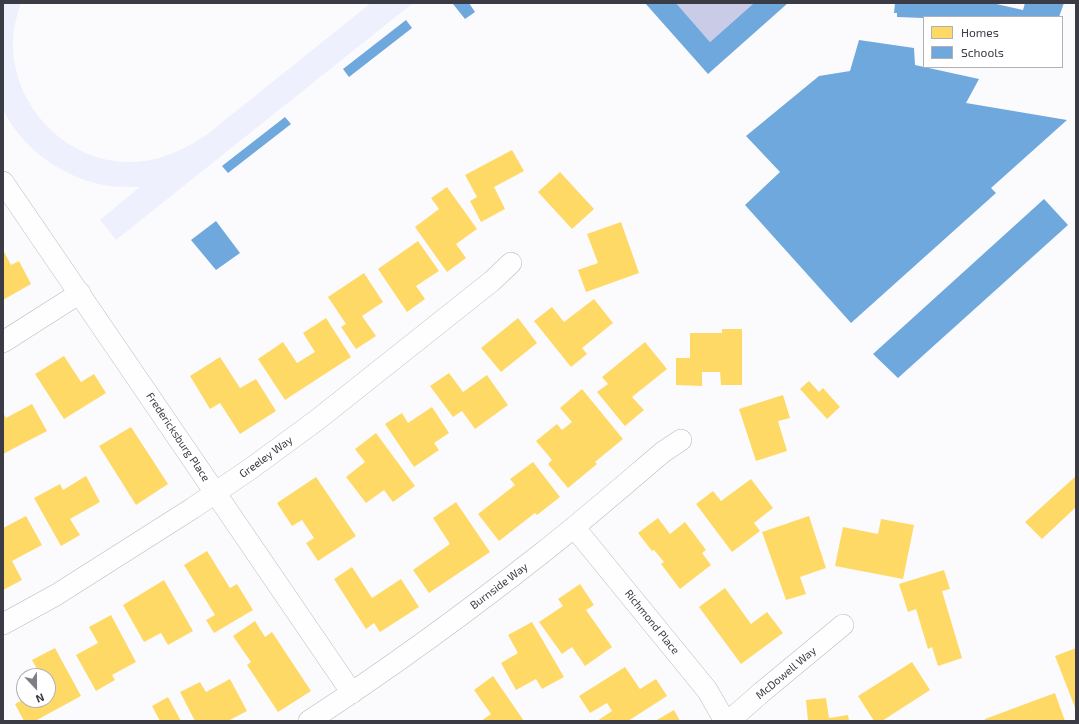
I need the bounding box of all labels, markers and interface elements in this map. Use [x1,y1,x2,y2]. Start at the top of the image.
legend [923,16,1063,68]
text: Homes [961,25,999,39]
text: Schools [961,45,1004,59]
street label: Fredericksburg Place [143,390,213,484]
street label: Greeley Way [237,433,295,481]
street label: Burnside Way [467,560,531,612]
street label: Richmond Place [622,587,682,657]
street label: McDowell Way [753,644,819,702]
north arrow [16,668,56,708]
text: N [34,691,46,706]

